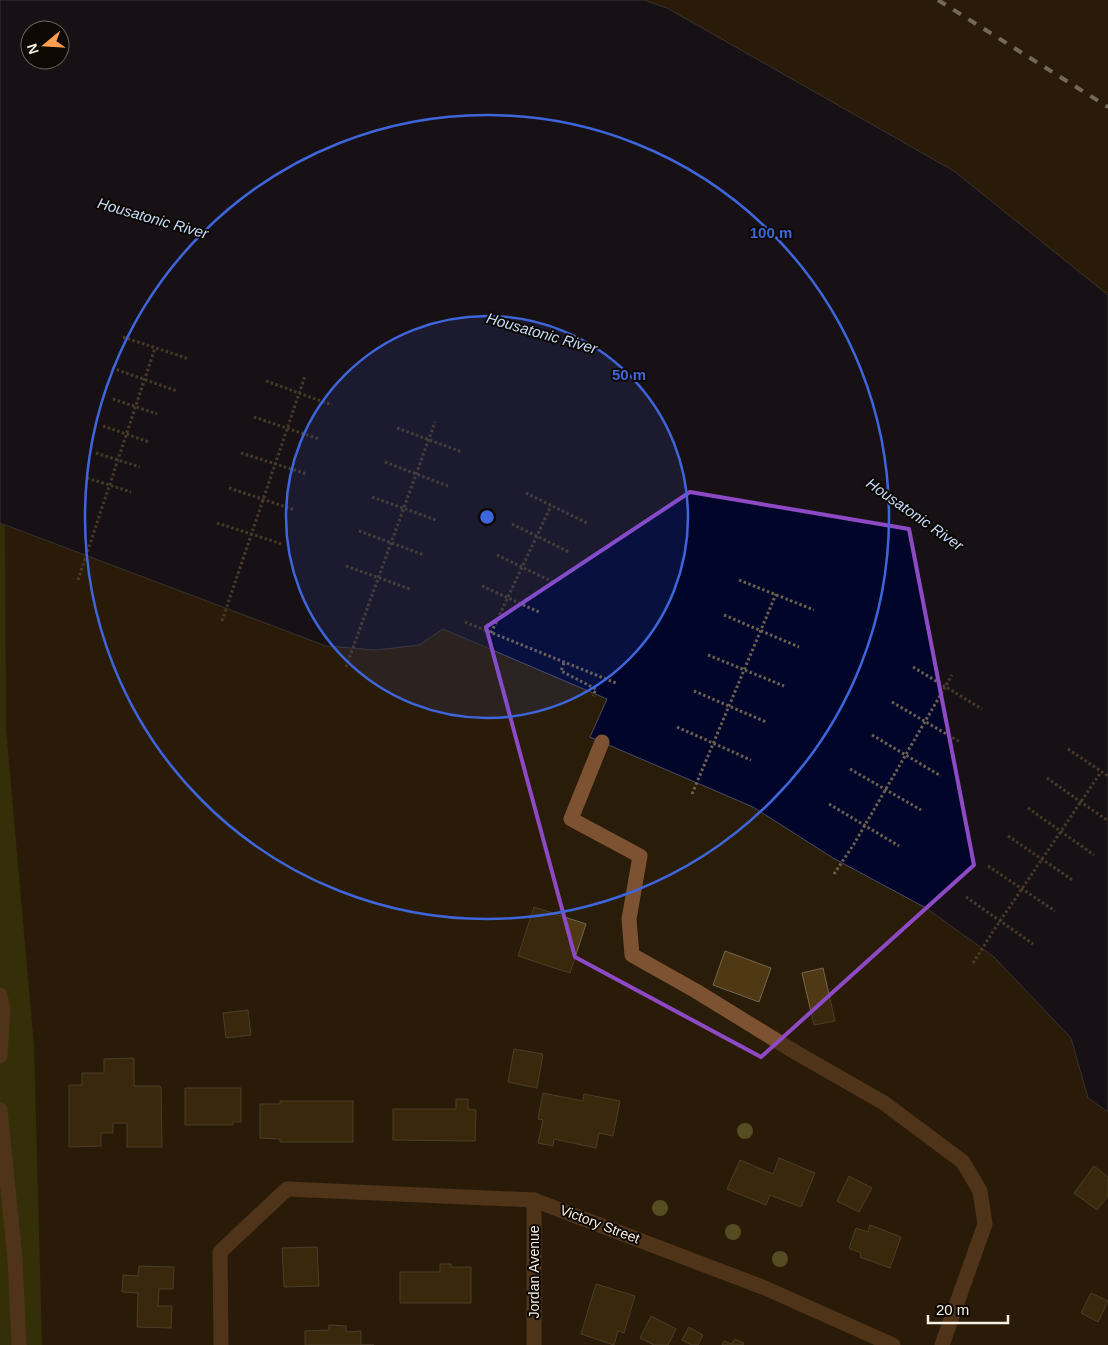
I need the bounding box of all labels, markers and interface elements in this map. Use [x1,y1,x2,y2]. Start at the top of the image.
north arrow [20,20,70,70]
text: N [23,42,42,56]
water label: Housatonic River [96,194,211,242]
text: 100 m [750,224,792,241]
water label: Housatonic River [485,309,600,357]
text: 50 m [612,366,646,383]
water label: Housatonic River [863,474,967,554]
centre of rings [478,508,496,526]
street label: Victory Street [558,1202,642,1247]
street label: Jordan Avenue [526,1225,542,1319]
scale bar [928,1292,1008,1324]
text: 20 m [936,1301,969,1318]

